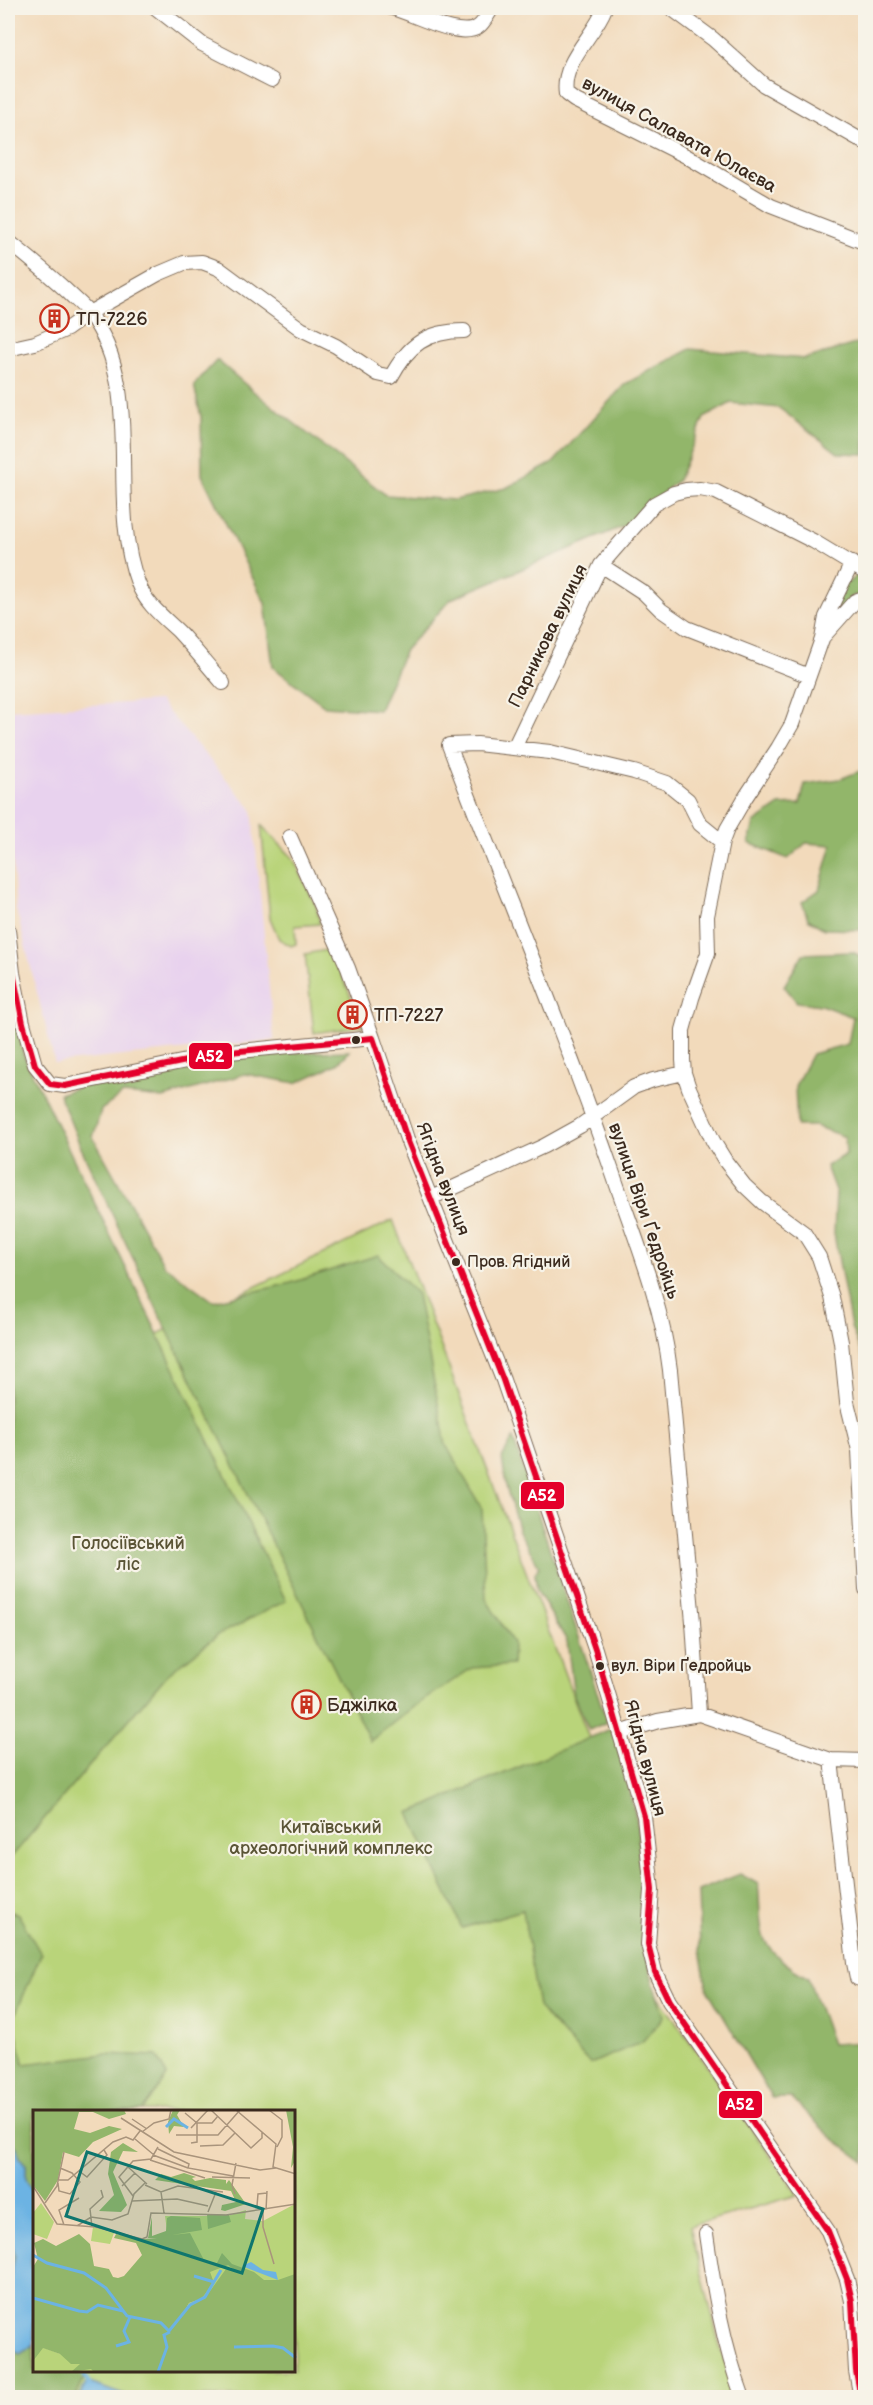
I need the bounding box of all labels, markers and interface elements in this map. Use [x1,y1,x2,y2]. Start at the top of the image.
street label: вулиця Салавата Юлаєва [578,73,780,197]
building icon: ТП-7226 [39,303,71,335]
place label: ТП-7226 [76,309,148,330]
street label: Парникова вулиця [504,561,592,711]
building icon: ТП-7227 [337,999,369,1031]
place label: ТП-7227 [374,1005,444,1026]
unlabelled marker [350,1034,362,1046]
line badge: А52 [188,1042,233,1070]
text: А52 [195,1048,225,1067]
street label: Ягідна вулиця [412,1120,474,1238]
street label: вулиця Віри Ґедройць [604,1120,684,1302]
place label: Пров. Ягідний [467,1253,570,1272]
marker: Пров. Ягідний [450,1256,462,1268]
line badge: А52 [520,1481,565,1510]
text: А52 [527,1487,557,1506]
park label: Голосіївський ліс [71,1533,185,1575]
place label: вул. Віри Ґедройць [611,1656,751,1676]
marker: вул. Віри Ґедройць [594,1660,606,1672]
building icon: Бджілка [290,1689,322,1721]
place label: Бджілка [327,1695,398,1716]
street label: Ягідна вулиця [619,1698,671,1818]
park label: Китаївський археологічний комплекс [229,1817,433,1859]
line badge: А52 [718,2090,763,2119]
text: А52 [725,2096,755,2115]
inset map [33,2110,296,2372]

